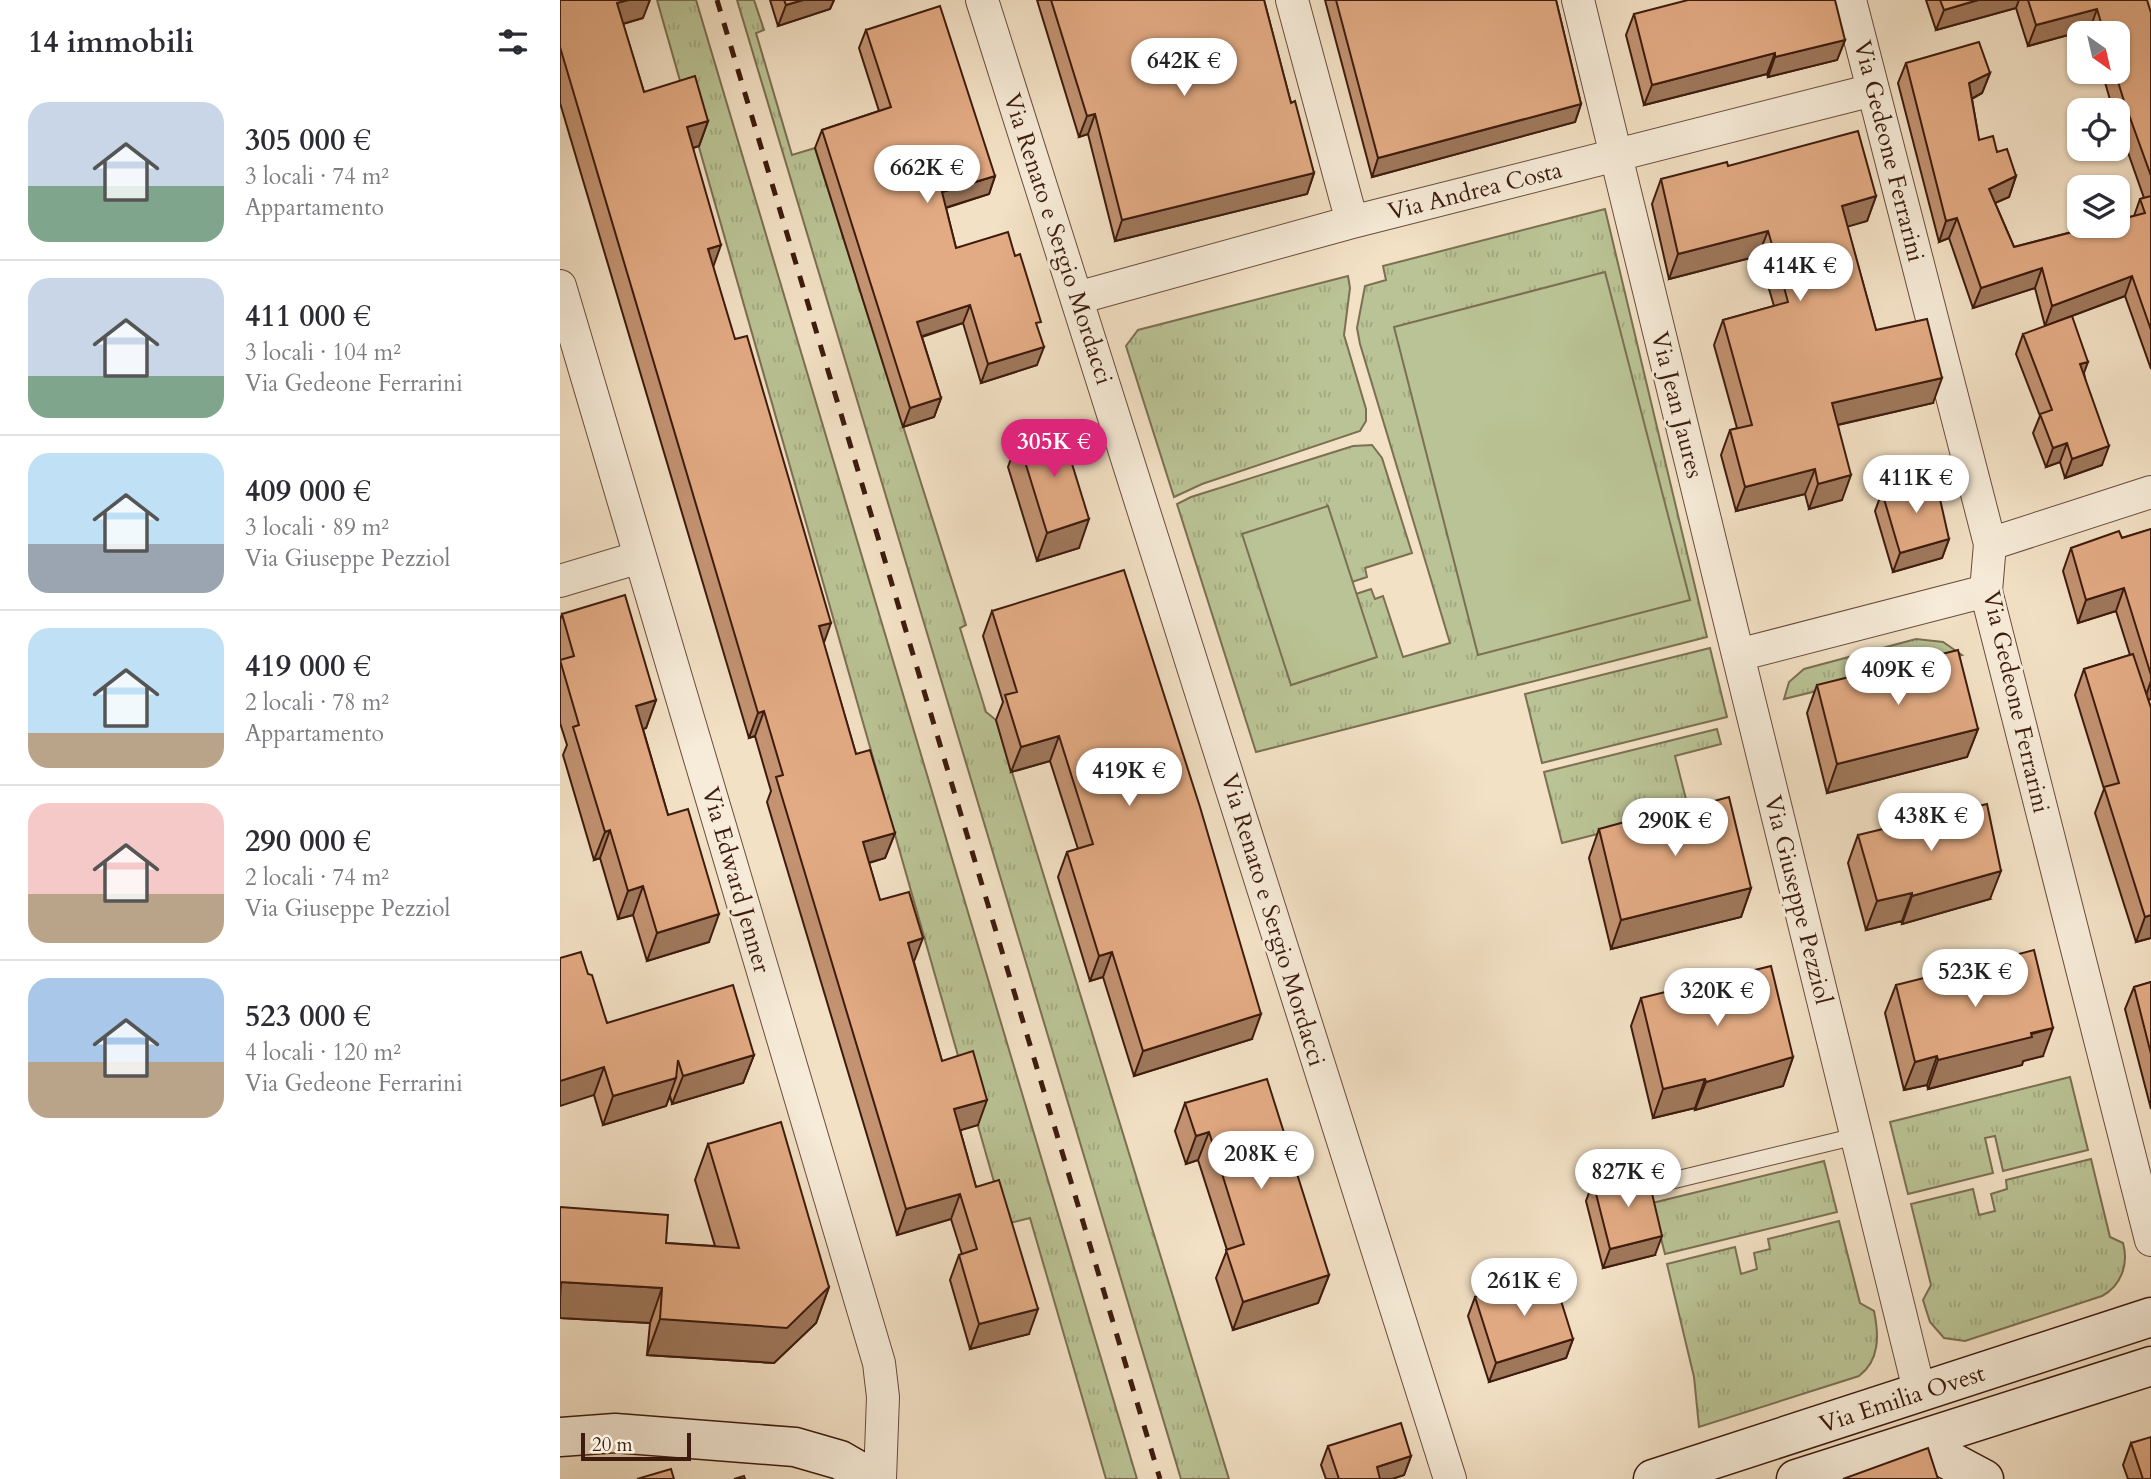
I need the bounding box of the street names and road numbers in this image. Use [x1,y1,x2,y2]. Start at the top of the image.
street label: Via Gedeone Ferrarini [1846,37,1933,265]
street label: Via Renato e Sergio Mordacci [995,89,1121,389]
street label: Via Andrea Costa [1384,153,1566,229]
street label: Via Jean Jaures [1643,328,1711,482]
street label: Via Gedeone Ferrarini [1974,588,2058,817]
street label: Via Renato e Sergio Mordacci [1213,770,1333,1071]
street label: Via Edward Jenner [694,783,778,977]
street label: Via Giuseppe Pezziol [1756,792,1840,1008]
street label: Via Emilia Ovest [1815,1357,1989,1441]

